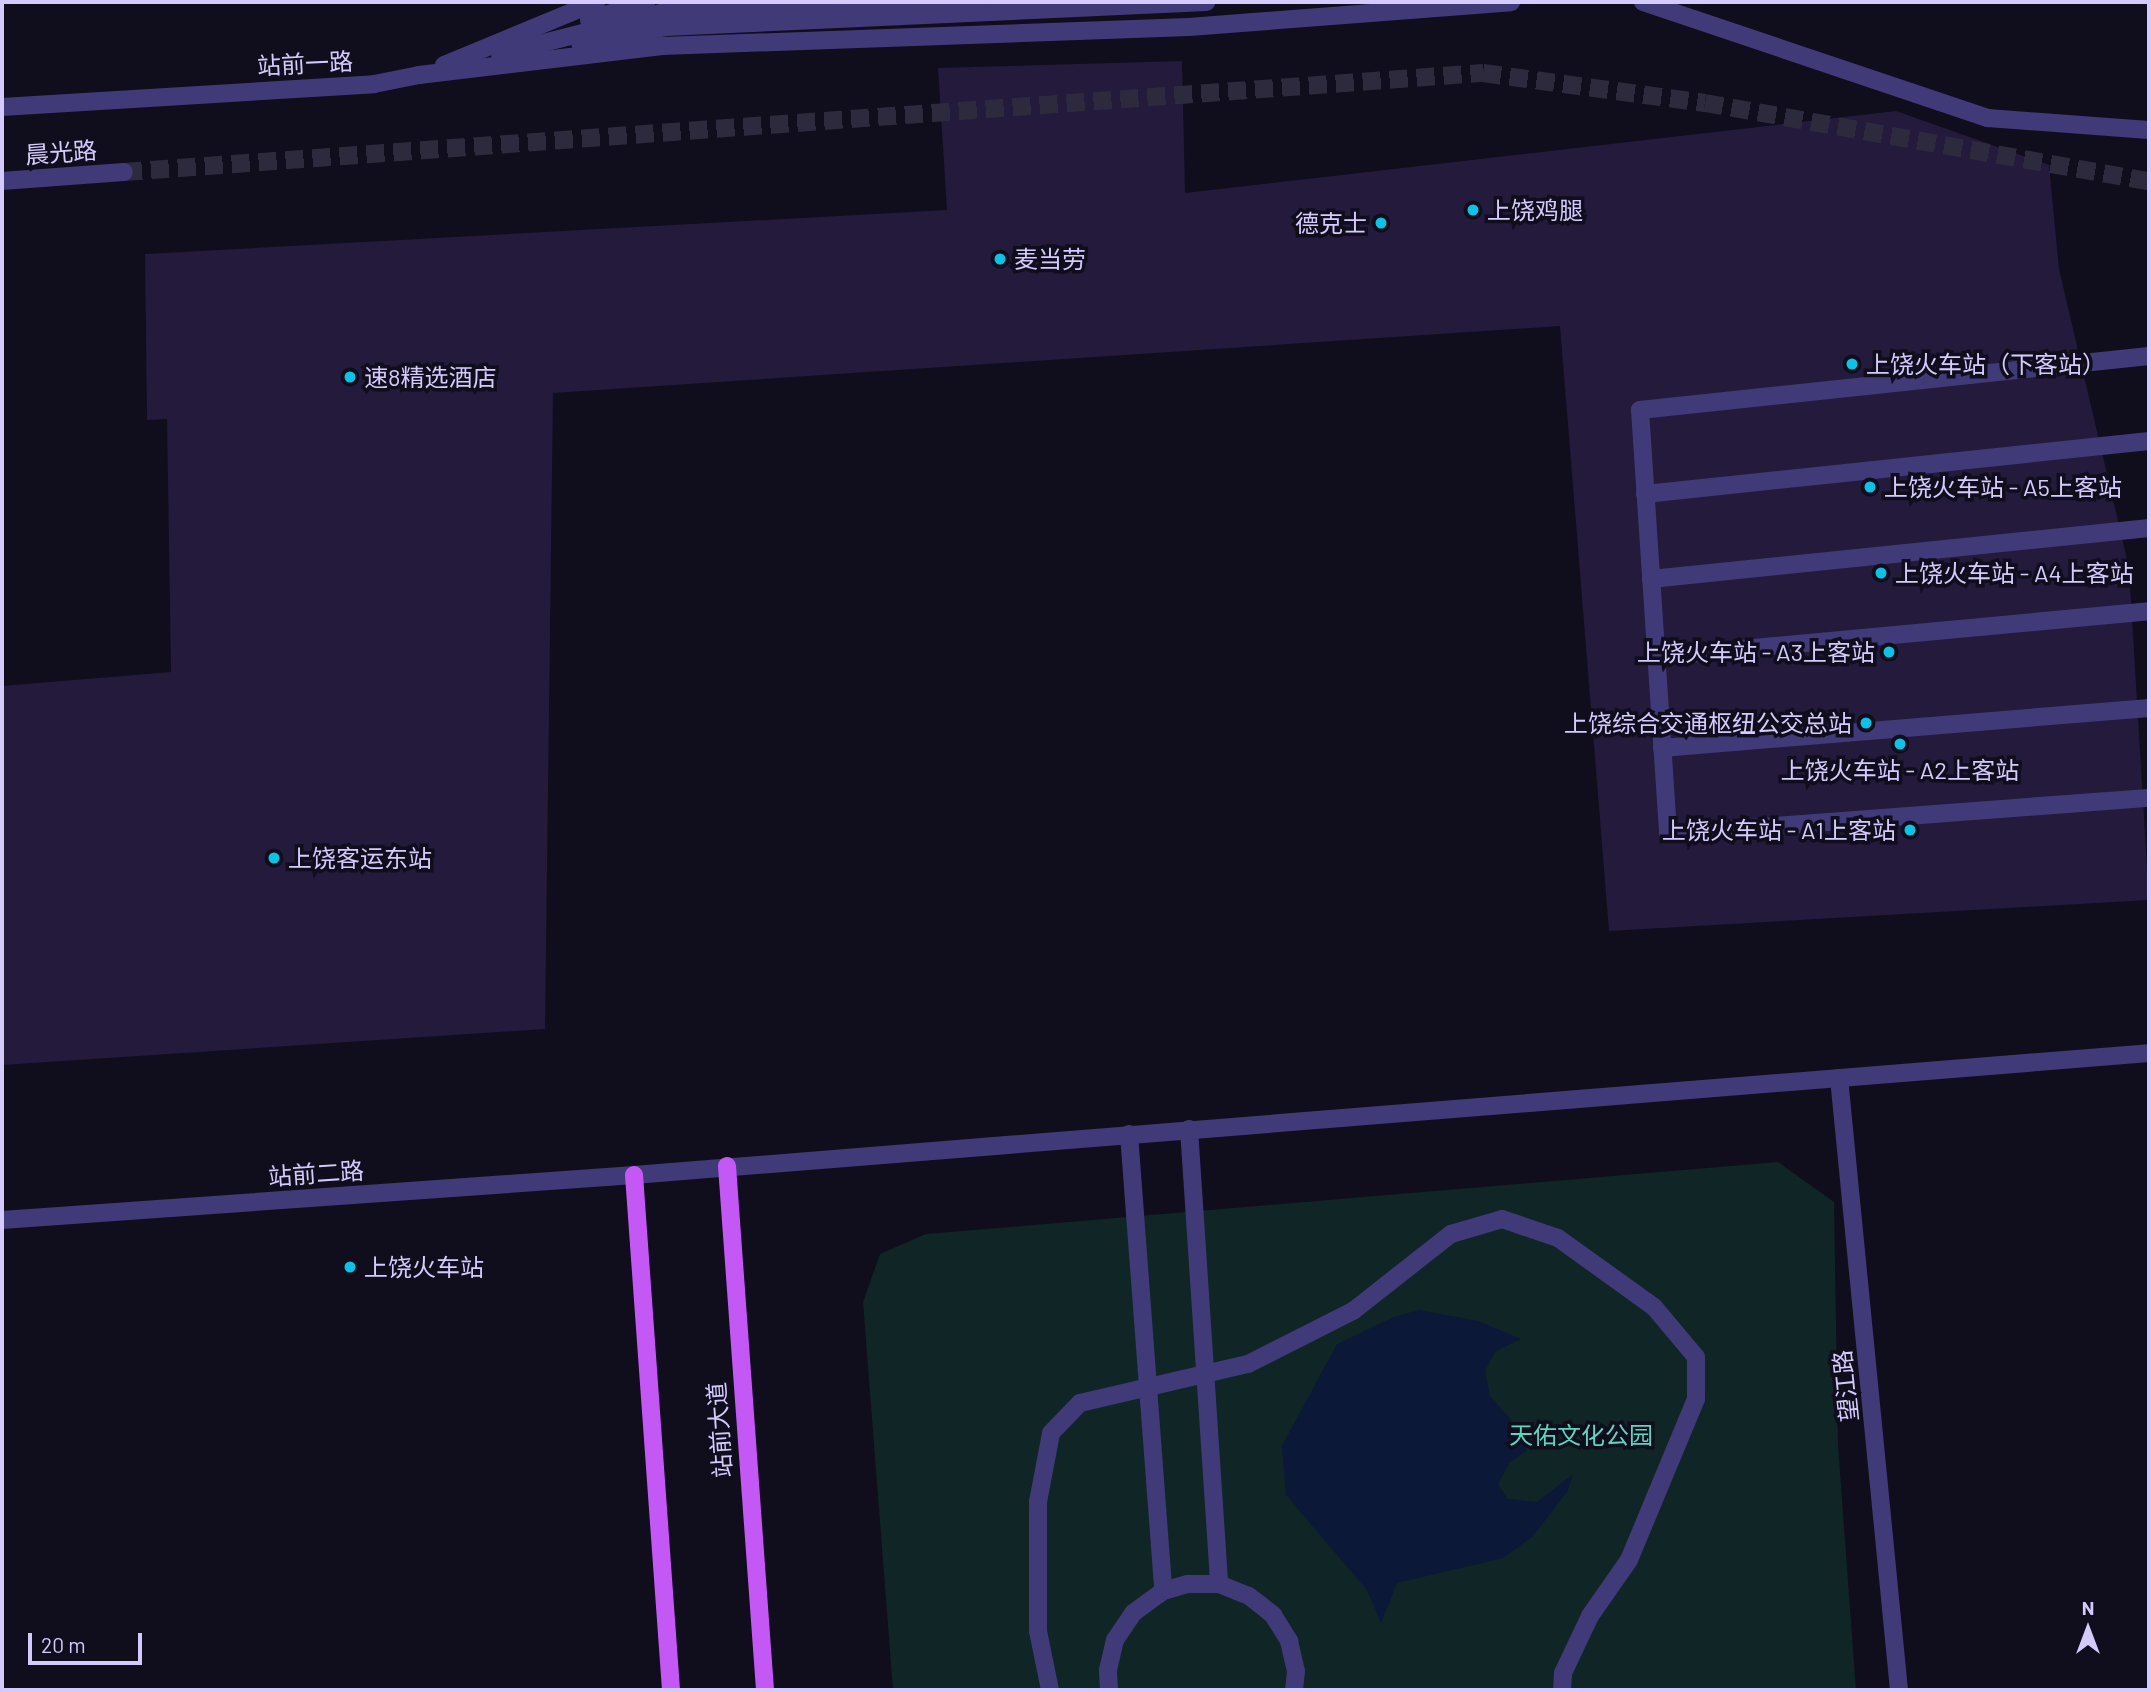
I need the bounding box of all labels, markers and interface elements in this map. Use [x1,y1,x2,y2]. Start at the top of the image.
street label: 站前一路 [256,46,354,80]
street label: 晨光路 [24,135,98,169]
place label: 上饶鸡腿 [1487,196,1583,224]
marker: 上饶鸡腿 [1465,202,1481,218]
place label: 德克士 [1295,209,1367,237]
marker: 德克士 [1373,215,1389,231]
place label: 麦当劳 [1014,245,1086,273]
marker: 麦当劳 [992,251,1008,267]
place label: 上饶火车站（下客站） [1866,350,2106,378]
marker: 上饶火车站（下客站） [1844,356,1860,372]
place label: 速8精选酒店 [364,363,497,391]
marker: 速8精选酒店 [342,369,358,385]
place label: 上饶火车站 - A5上客站 [1884,473,2122,501]
marker: 上饶火车站 - A5上客站 [1862,479,1878,495]
place label: 上饶火车站 - A4上客站 [1895,559,2134,587]
marker: 上饶火车站 - A4上客站 [1873,565,1889,581]
place label: 上饶火车站 - A3上客站 [1637,638,1875,666]
marker: 上饶火车站 - A3上客站 [1881,644,1897,660]
place label: 上饶综合交通枢纽公交总站 [1564,709,1852,737]
marker: 上饶综合交通枢纽公交总站 [1858,715,1874,731]
marker: 上饶火车站 - A2上客站 [1892,736,1908,752]
place label: 上饶火车站 - A2上客站 [1781,756,2019,784]
place label: 上饶火车站 - A1上客站 [1662,816,1896,844]
marker: 上饶火车站 - A1上客站 [1902,822,1918,838]
place label: 上饶客运东站 [288,844,432,872]
marker: 上饶客运东站 [266,850,282,866]
street label: 站前二路 [267,1155,365,1191]
place label: 上饶火车站 [364,1253,484,1281]
marker: 上饶火车站 [342,1259,358,1275]
street label: 望江路 [1827,1349,1863,1423]
street label: 站前大道 [701,1381,737,1479]
park label: 天佑文化公园 [1509,1421,1653,1449]
north arrow [2053,1594,2123,1664]
text: N [2082,1596,2094,1619]
scale bar [32,1618,145,1662]
text: 20 m [41,1632,86,1657]

